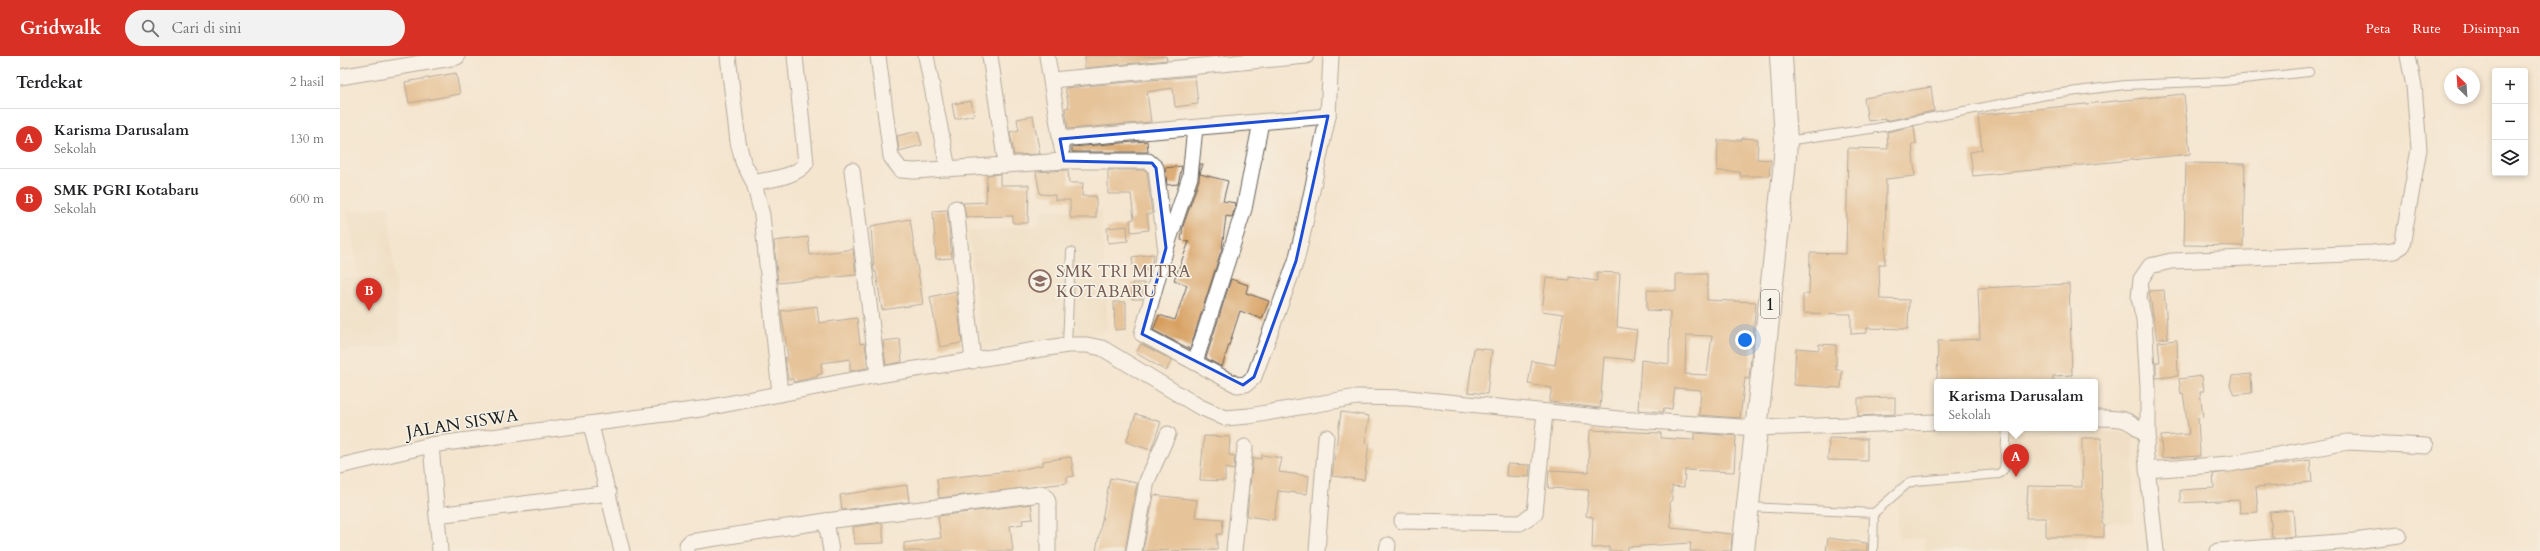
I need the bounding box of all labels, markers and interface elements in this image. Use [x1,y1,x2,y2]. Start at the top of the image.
search box [125,10,405,46]
text: Gridwalk [20,15,101,41]
icon: search [139,17,161,39]
text: Cari di sini [171,18,241,38]
text: Peta [2365,19,2391,38]
text: Rute [2413,19,2441,38]
text: Disimpan [2463,19,2520,38]
north arrow [2444,68,2480,104]
map controls [2492,68,2528,176]
button: + [2492,68,2528,104]
text: Terdekat [16,71,82,94]
text: 2 hasil [290,73,324,91]
button: − [2492,104,2528,140]
text: Karisma Darusalam [54,120,189,140]
text: A [24,130,34,148]
text: 130 m [290,130,324,148]
text: Sekolah [54,140,96,158]
button: layers [2492,140,2528,176]
text: SMK PGRI Kotabaru [54,180,199,200]
text: B [24,190,34,208]
text: 600 m [290,190,324,208]
text: Sekolah [54,200,96,218]
place label: SMK TRI MITRA KOTABARU [1056,260,1191,303]
school or university icon: SMK TRI MITRA KOTABARU [1027,268,1053,294]
pin: B [356,278,382,311]
road number: 1 [1761,290,1779,318]
your location [1735,330,1755,350]
popup [1934,379,2098,431]
text: Karisma Darusalam [1949,386,2083,406]
street label: JALAN SISWA [402,403,521,444]
text: Sekolah [1949,406,1991,424]
pin: A [2003,444,2029,477]

